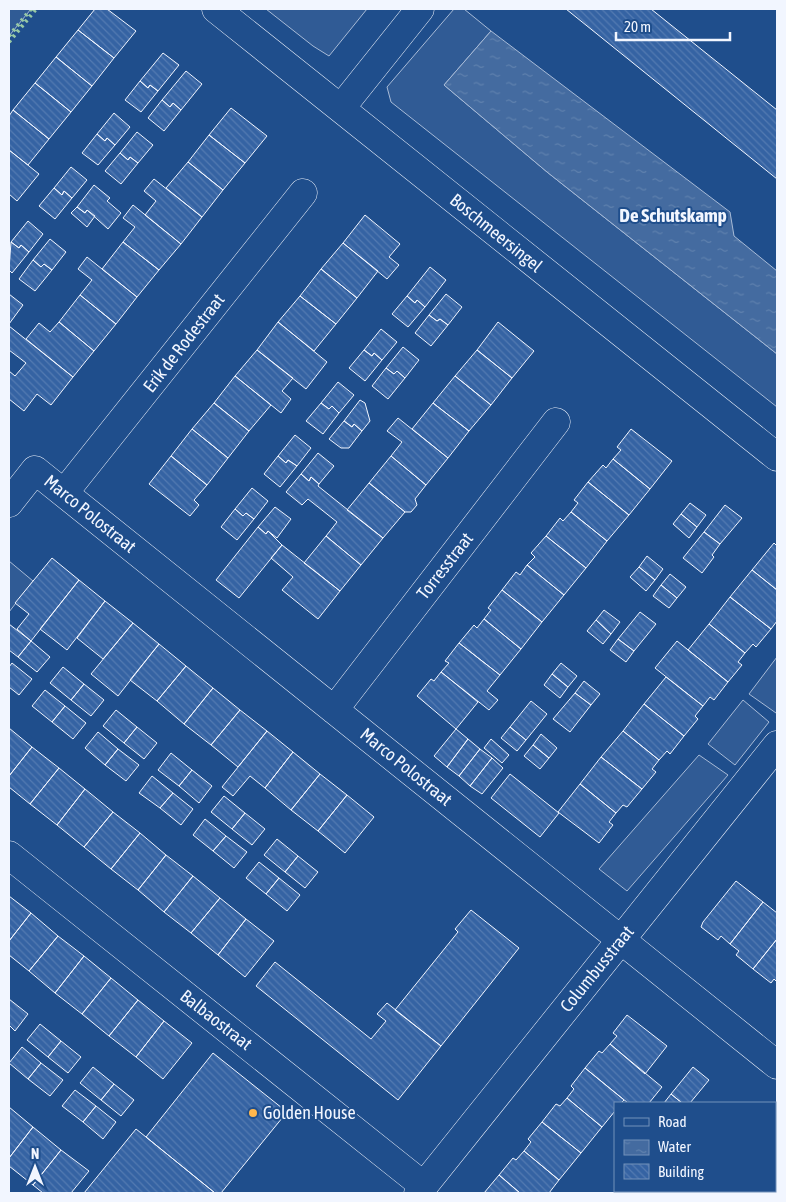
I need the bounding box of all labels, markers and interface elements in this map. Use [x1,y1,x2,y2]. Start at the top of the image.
scale bar [616,10,730,42]
text: 20 m [624,18,651,35]
street label: Boschmeersingel [446,189,547,276]
district label: De Schutskamp [619,204,727,226]
street label: Erik de Rodestraat [139,289,229,396]
street label: Marco Polostraat [40,470,140,557]
street label: Torresstraat [412,528,477,603]
street label: Marco Polostraat [356,723,456,810]
street label: Columbusstraat [555,921,638,1016]
street label: Balbaostraat [176,985,256,1054]
place label: Golden House [263,1102,356,1123]
legend [614,1102,776,1192]
marker: Golden House [247,1107,259,1119]
text: Road [658,1113,687,1130]
text: Water [658,1138,691,1155]
north arrow [10,1142,60,1192]
text: N [31,1146,39,1162]
text: Building [658,1163,704,1180]

